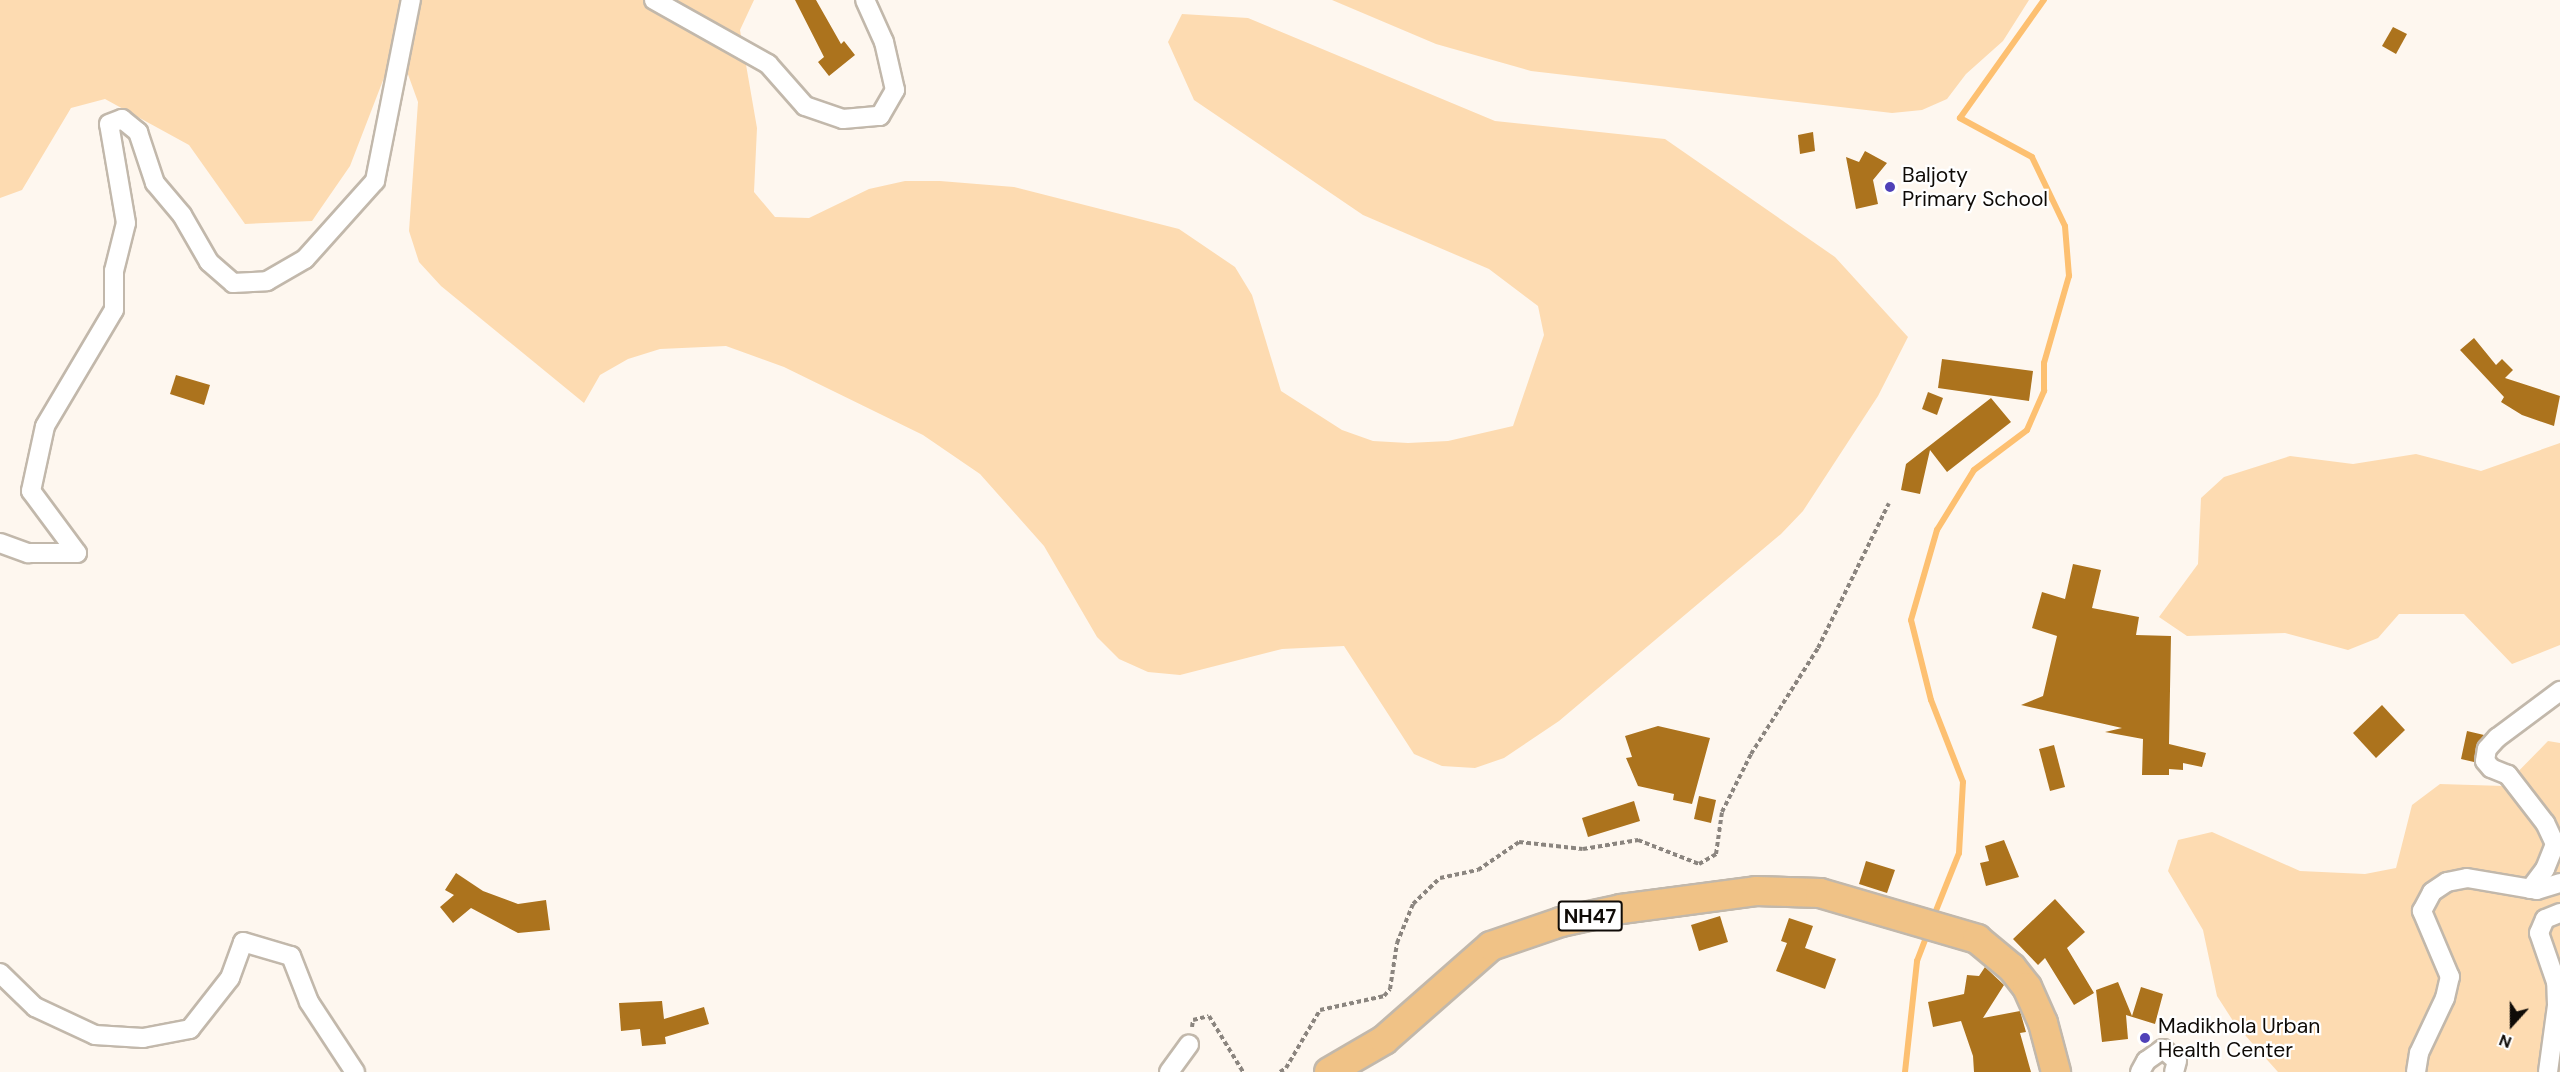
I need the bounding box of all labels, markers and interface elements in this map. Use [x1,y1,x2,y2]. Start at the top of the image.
place label: Baljoty Primary School [1902,162,2048,212]
marker: Baljoty Primary School [1883,180,1897,194]
road number: NH47 [1557,899,1623,933]
north arrow [2482,994,2542,1054]
place label: Madikhola Urban Health Center [2158,1013,2320,1063]
marker: Madikhola Urban Health Center [2136,1029,2154,1047]
text: N [2496,1029,2515,1053]

